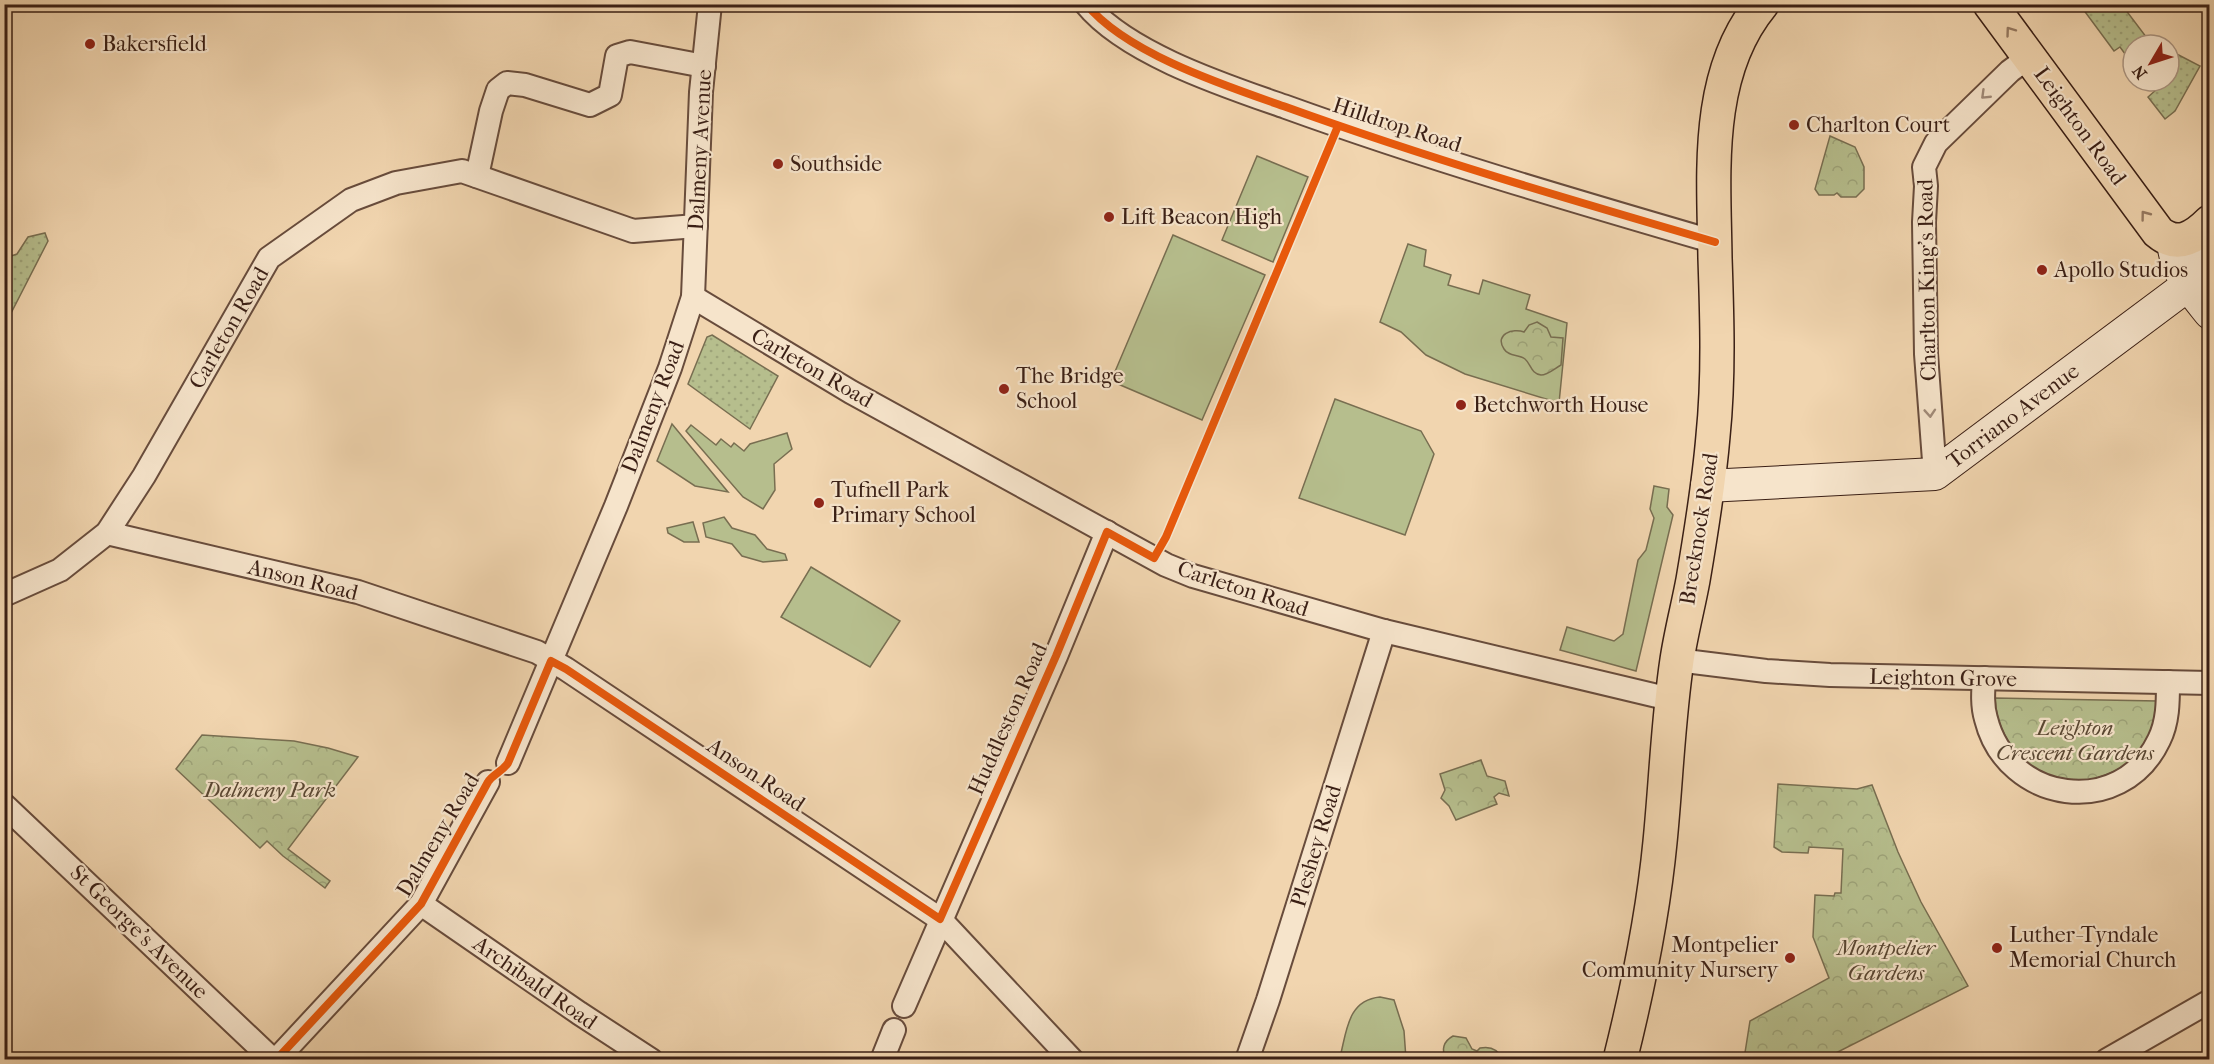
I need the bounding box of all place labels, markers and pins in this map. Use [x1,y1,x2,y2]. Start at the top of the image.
place label: Bakersfield [102,31,208,57]
marker: Bakersfield [83,37,97,51]
place label: Charlton Court [1806,112,1951,138]
marker: Charlton Court [1787,118,1801,132]
place label: Southside [790,151,882,177]
marker: Southside [771,157,785,171]
place label: Lift Beacon High [1121,204,1283,230]
marker: Lift Beacon High [1102,210,1116,224]
place label: Apollo Studios [2053,257,2188,283]
marker: Apollo Studios [2035,263,2049,277]
place label: The Bridge School [1016,363,1124,414]
marker: The Bridge School [997,382,1011,396]
place label: Betchworth House [1473,392,1649,418]
marker: Betchworth House [1454,398,1468,412]
place label: Tufnell Park Primary School [831,477,976,528]
marker: Tufnell Park Primary School [812,496,826,510]
place label: Luther-Tyndale Memorial Church [2009,922,2177,973]
place label: Montpelier Community Nursery [1582,932,1779,983]
marker: Luther-Tyndale Memorial Church [1990,941,2004,955]
marker: Montpelier Community Nursery [1783,951,1797,965]

